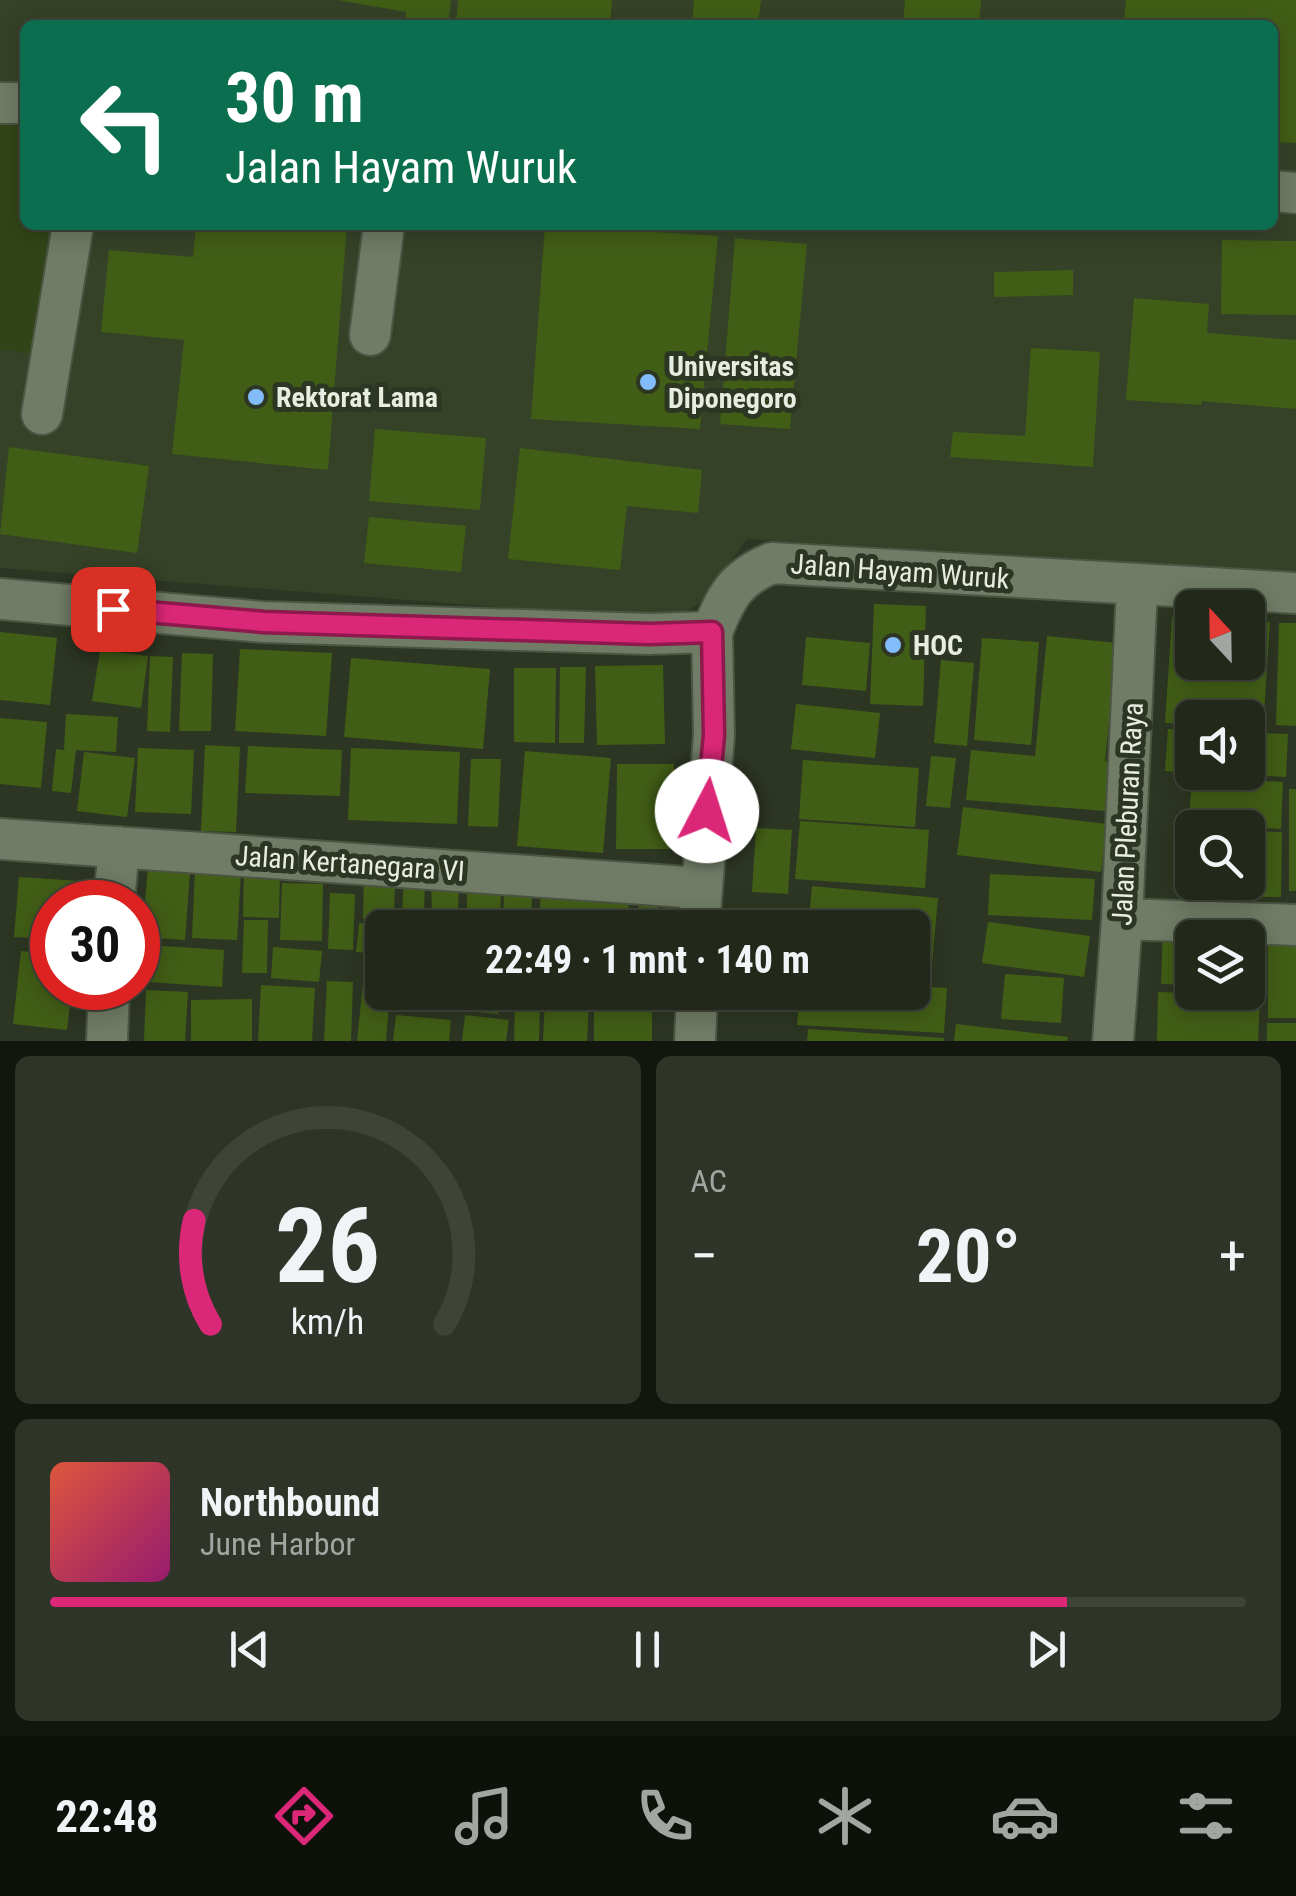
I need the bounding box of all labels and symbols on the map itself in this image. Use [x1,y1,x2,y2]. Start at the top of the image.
place label: Universitas Diponegoro [668,350,797,415]
marker: Universitas Diponegoro [637,371,659,393]
place label: Rektorat Lama [276,381,438,414]
marker: Rektorat Lama [245,386,267,408]
street label: Jalan Hayam Wuruk [790,547,1011,596]
pin [71,567,156,652]
north arrow [1175,590,1265,680]
place label: HOC [913,629,963,662]
marker: HOC [882,634,904,656]
street label: Jalan Pleburan Raya [1105,702,1150,926]
position arrow [655,759,759,863]
street label: Jalan Kertanegara VI [234,839,466,888]
speed limit sign: 30 [30,880,160,1010]

